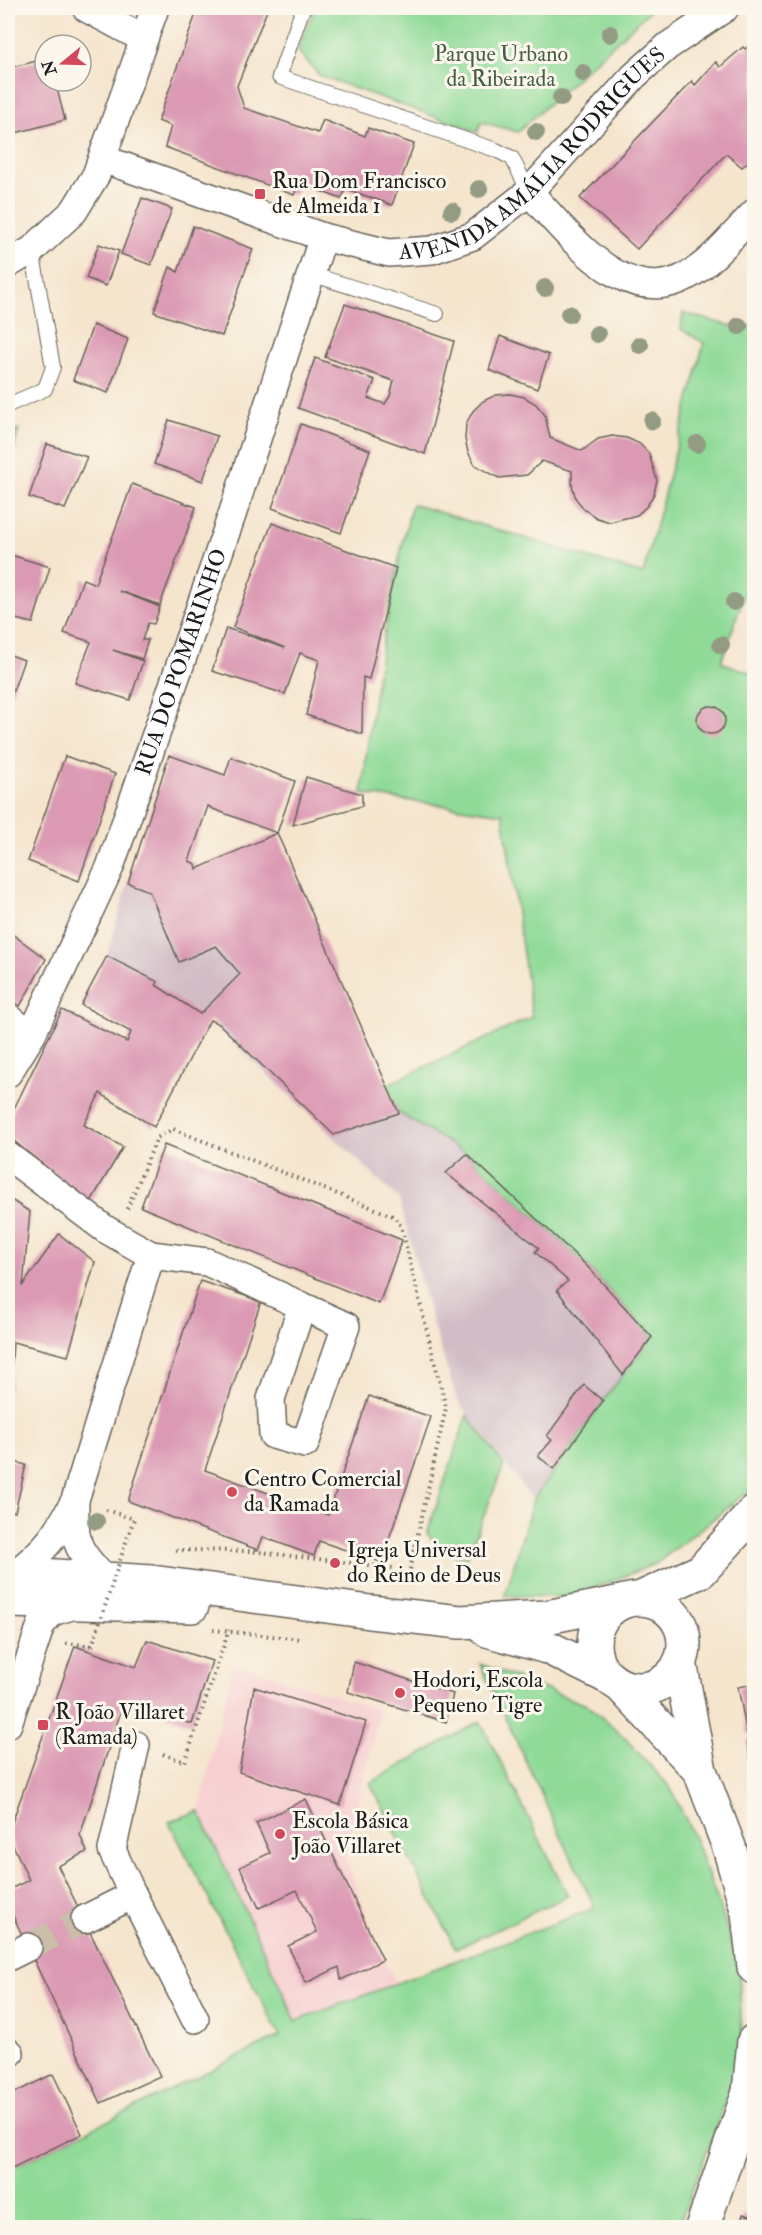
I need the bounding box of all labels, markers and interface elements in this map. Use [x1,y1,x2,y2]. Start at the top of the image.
north arrow [33,33,93,93]
park label: Parque Urbano da Ribeirada [434,40,568,93]
street label: AVENIDA AMÁLIA RODRIGUES [397,41,671,266]
text: N [38,57,62,79]
place label: Rua Dom Francisco de Almeida 1 [272,167,446,220]
marker: Rua Dom Francisco de Almeida 1 [253,187,267,201]
street label: RUA DO POMARINHO [129,545,233,779]
place label: Centro Comercial da Ramada [244,1465,402,1518]
marker: Centro Comercial da Ramada [225,1485,239,1499]
place label: Igreja Universal do Reino de Deus [347,1536,501,1589]
marker: Igreja Universal do Reino de Deus [328,1556,342,1570]
place label: Hodori, Escola Pequeno Tigre [412,1666,544,1719]
marker: Hodori, Escola Pequeno Tigre [393,1686,407,1700]
place label: R João Villaret (Ramada) [55,1698,185,1751]
marker: R João Villaret (Ramada) [36,1718,50,1732]
place label: Escola Básica João Villaret [291,1807,410,1860]
marker: Escola Básica João Villaret [273,1827,287,1841]

